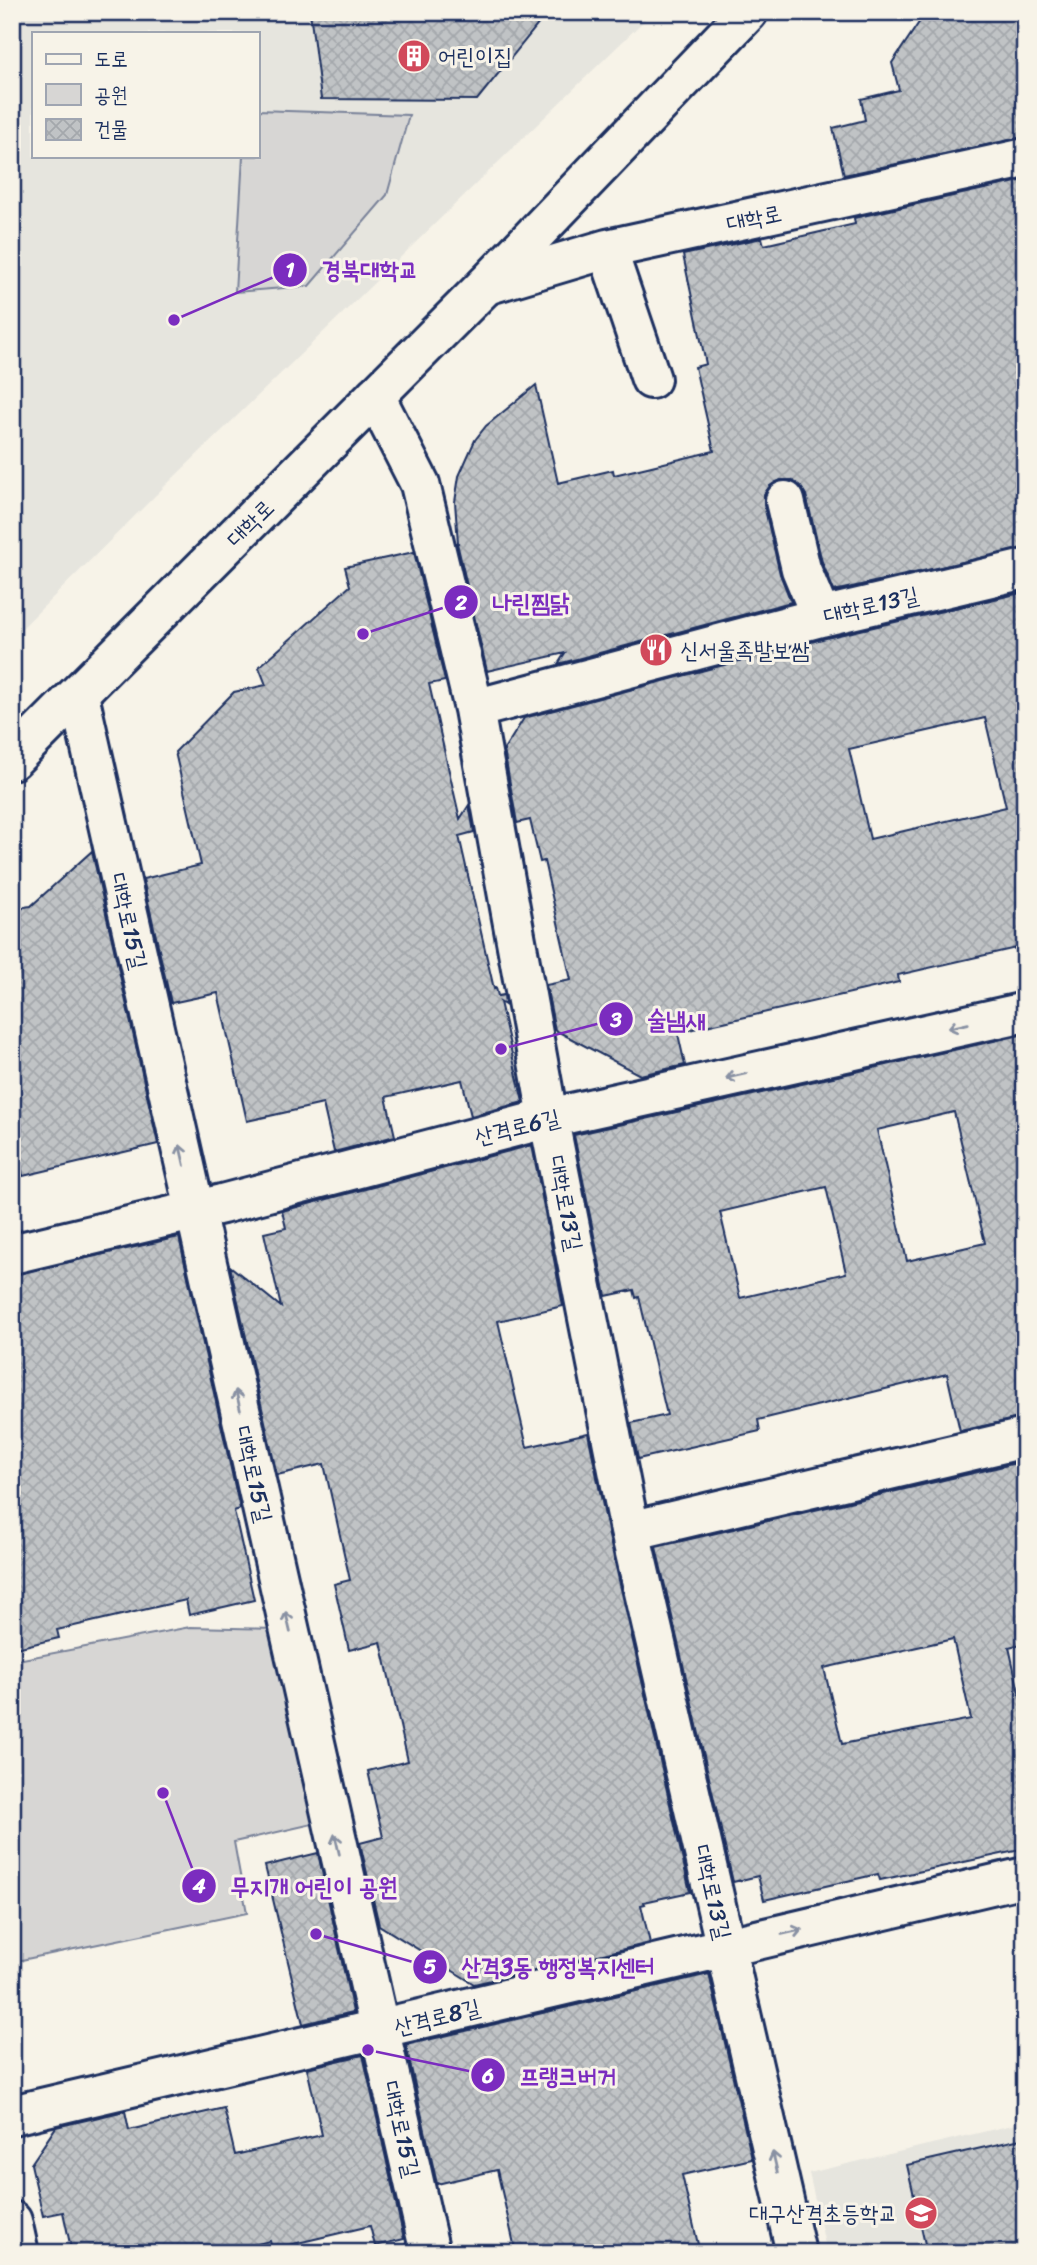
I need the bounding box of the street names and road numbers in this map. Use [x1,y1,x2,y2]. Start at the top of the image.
street label: 대학로 [723,193,786,244]
street label: 대학로 [216,489,284,557]
street label: 대학로13길 [819,575,923,636]
street label: 대학로15길 [98,869,160,973]
street label: 산격로6길 [470,1097,564,1158]
street label: 대학로13길 [536,1152,595,1254]
street label: 대학로15길 [223,1422,285,1526]
street label: 대학로13길 [682,1840,743,1944]
street label: 산격로8길 [390,1987,485,2048]
street label: 대학로15길 [371,2077,433,2181]

